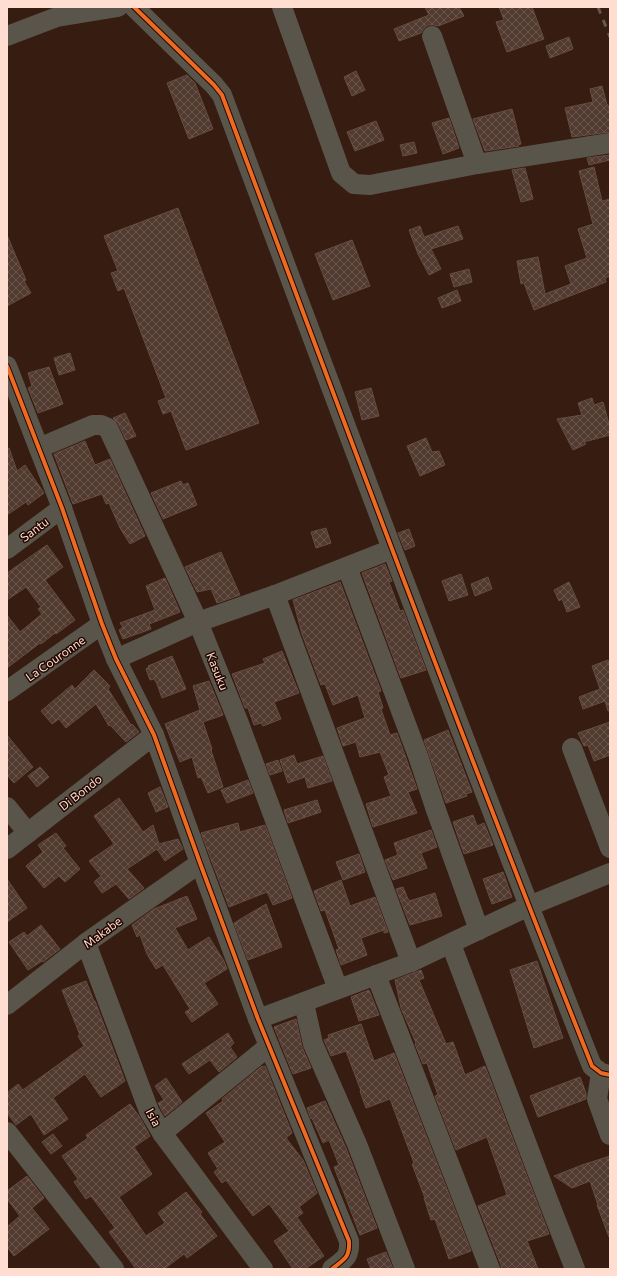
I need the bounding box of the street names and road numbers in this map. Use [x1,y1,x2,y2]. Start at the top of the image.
street label: Santu [17,514,51,544]
street label: La Couronne [23,632,87,684]
street label: Kasuku [204,650,232,692]
street label: Di Bondo [56,771,104,813]
street label: Makabe [80,913,124,951]
street label: Isia [143,1106,165,1128]

